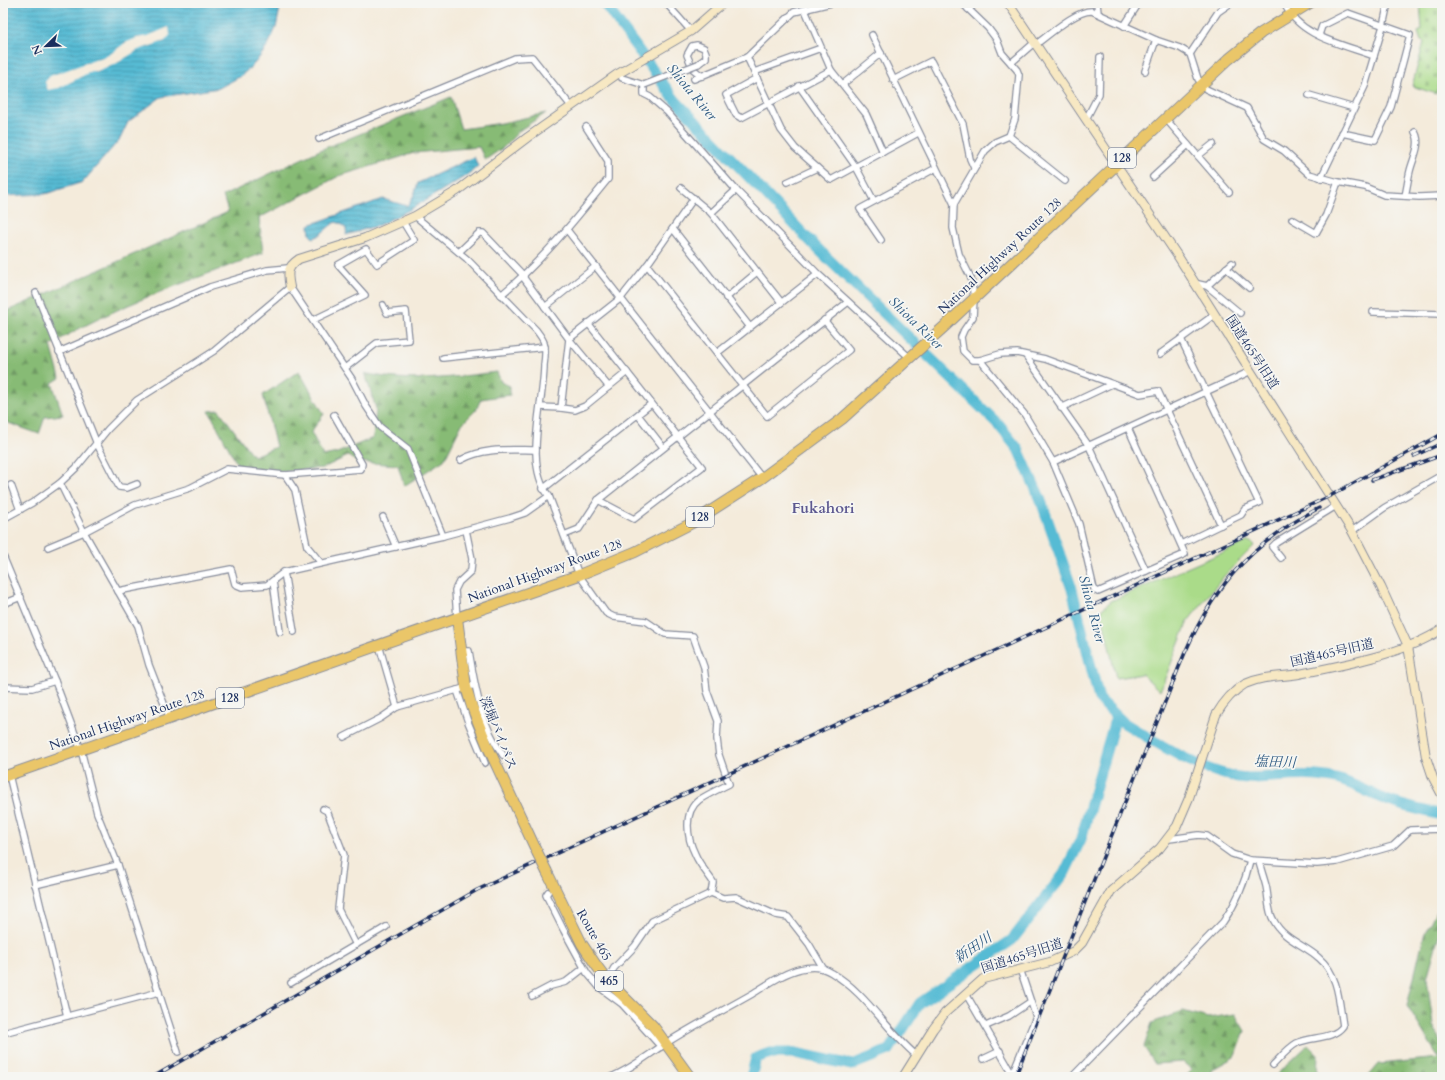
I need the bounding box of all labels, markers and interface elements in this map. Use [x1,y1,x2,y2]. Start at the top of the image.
north arrow [26,26,66,66]
text: N [28,42,46,57]
water label: Shiota River [663,59,722,125]
road number: 128 [1108,148,1136,168]
street label: National Highway Route 128 [934,194,1066,318]
water label: Shiota River [885,292,948,354]
street label: 国道465号旧道 [1221,311,1283,393]
district label: Fukahori [791,498,855,518]
road number: 128 [686,507,714,527]
street label: National Highway Route 128 [465,535,625,607]
water label: Shiota River [1074,573,1110,645]
street label: 国道465号旧道 [1289,635,1375,671]
street label: National Highway Route 128 [47,685,207,755]
road number: 128 [216,688,244,708]
street label: 深堀バイパス [475,694,521,772]
water label: 塩田川 [1254,752,1298,772]
street label: Route 465 [572,906,616,964]
water label: 新田川 [950,927,997,968]
street label: 国道465号旧道 [979,934,1065,978]
road number: 465 [595,971,623,991]

